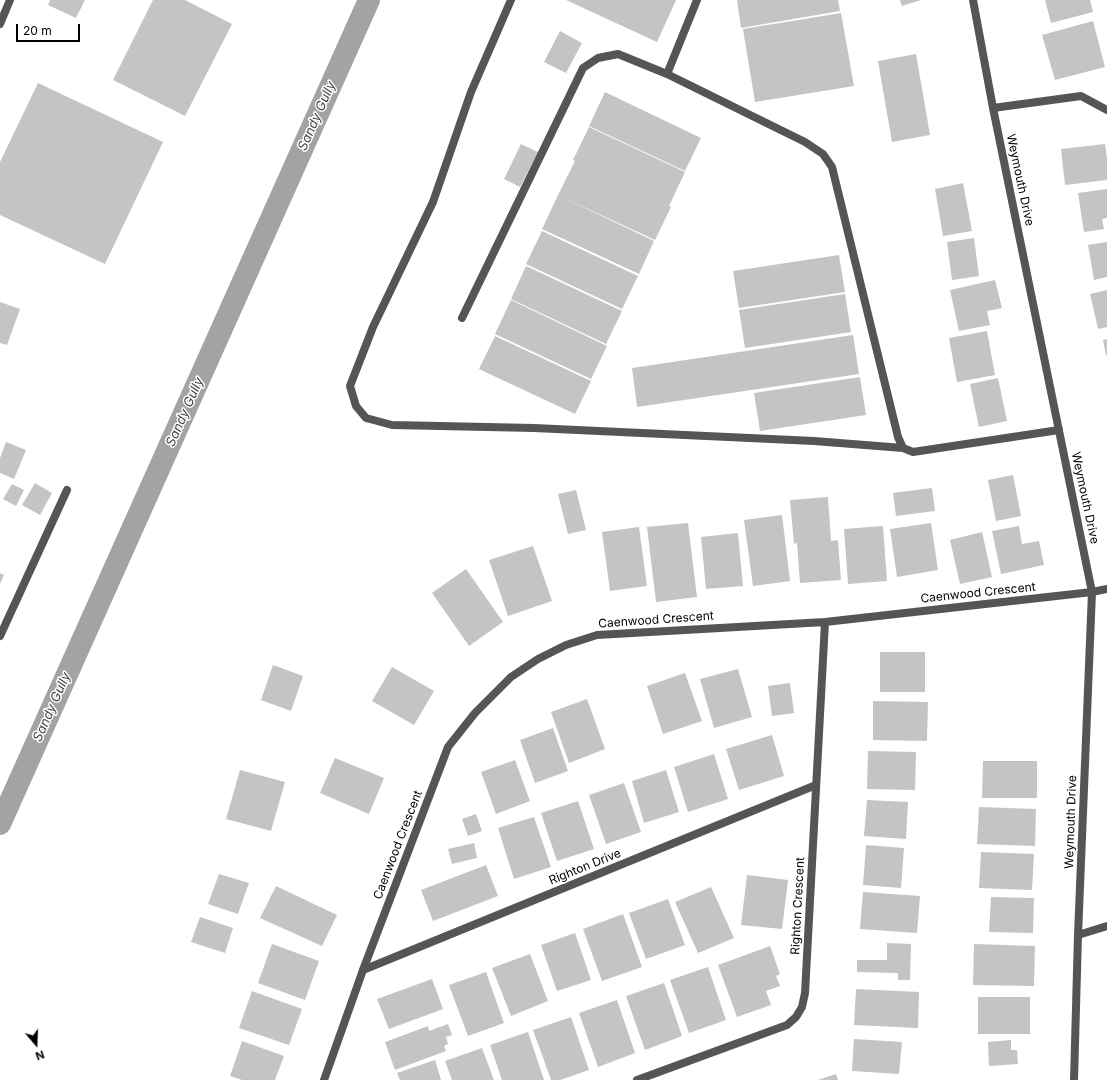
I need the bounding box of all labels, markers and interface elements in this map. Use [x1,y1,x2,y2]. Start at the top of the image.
scale bar [18,16,82,42]
text: 20 m [23,23,52,38]
water label: Sandy Gully [295,79,339,153]
street label: Weymouth Drive [1003,133,1037,227]
water label: Sandy Gully [163,375,207,449]
street label: Weymouth Drive [1068,451,1102,545]
street label: Caenwood Crescent [920,580,1036,606]
street label: Caenwood Crescent [598,609,714,631]
water label: Sandy Gully [30,670,74,744]
street label: Weymouth Drive [1062,775,1080,869]
street label: Caenwood Crescent [371,788,425,902]
street label: Righton Drive [547,846,623,888]
street label: Righton Crescent [788,857,808,955]
north arrow [16,1024,56,1064]
text: N [34,1047,46,1063]

